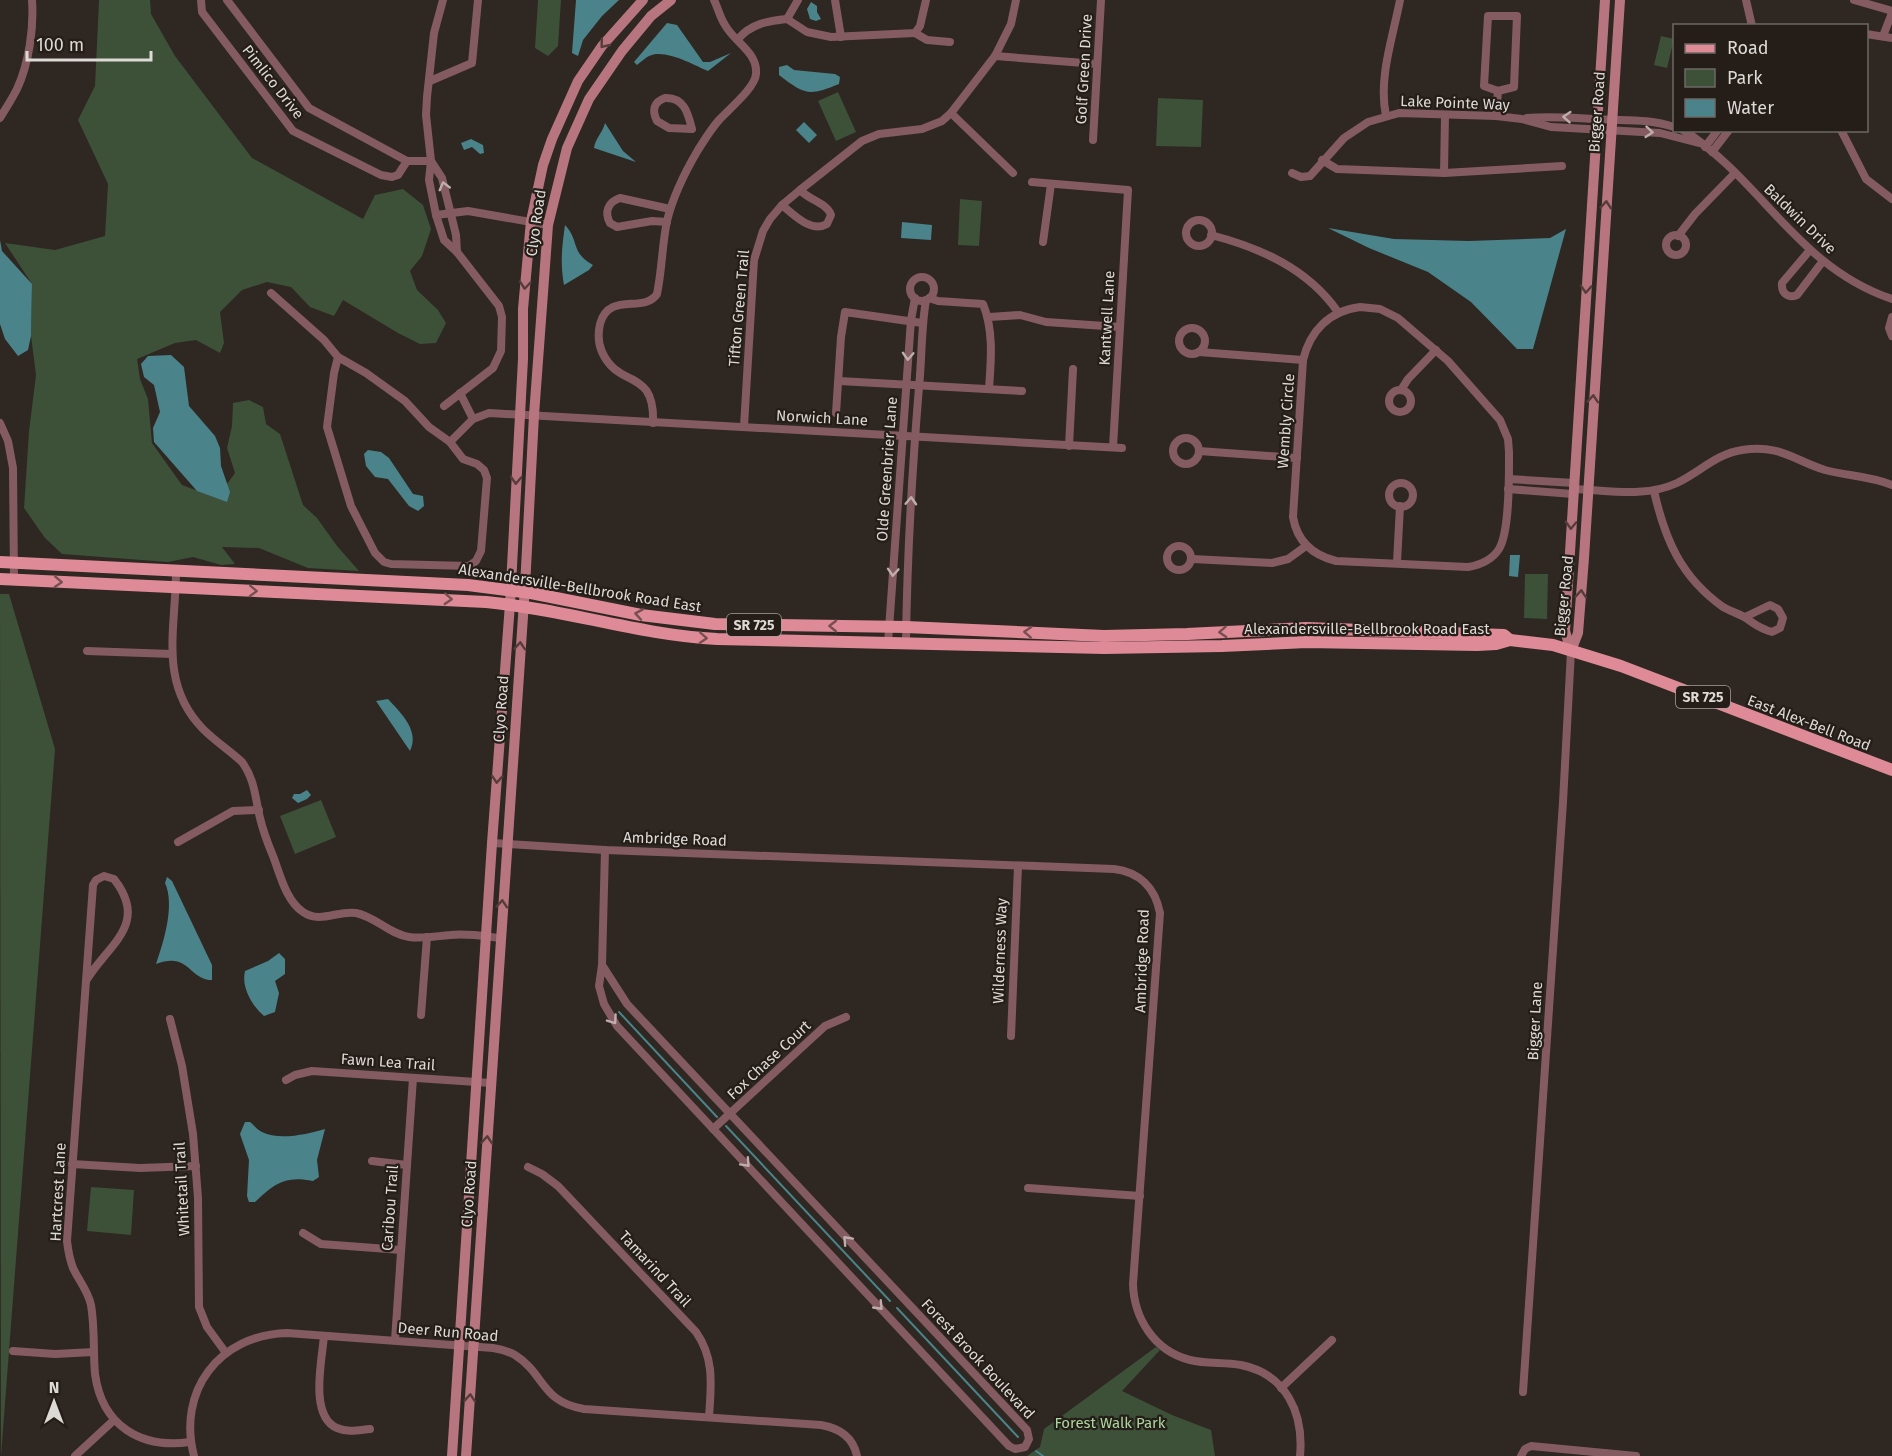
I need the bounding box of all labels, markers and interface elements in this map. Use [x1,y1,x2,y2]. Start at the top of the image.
street label: Golf Green Drive [1072,13,1096,125]
scale bar [27,24,152,62]
legend [1673,24,1868,132]
text: 100 m [36,34,84,56]
one-way arrow [601,37,612,48]
text: Road [1727,37,1769,59]
street label: Pimlico Drive [238,41,308,123]
text: Park [1727,67,1763,89]
street label: Bigger Road [1585,71,1609,153]
street label: Lake Pointe Way [1400,92,1511,114]
text: Water [1727,97,1774,119]
one-way arrow [1562,111,1572,124]
one-way arrow [1644,125,1653,138]
street label: Baldwin Drive [1760,180,1840,258]
one-way arrow [438,181,451,191]
street label: Clyo Road [522,189,550,257]
one-way arrow [1599,200,1612,209]
street label: Tifton Green Trail [725,248,753,367]
street label: Kantwell Lane [1096,270,1118,366]
one-way arrow [519,280,532,289]
one-way arrow [1580,284,1593,293]
one-way arrow [902,352,915,361]
street label: Wembly Circle [1274,373,1298,469]
one-way arrow [1586,395,1599,404]
street label: Olde Greenbrier Lane [873,396,901,542]
street label: Norwich Lane [776,407,868,429]
one-way arrow [510,475,523,484]
one-way arrow [905,496,918,505]
one-way arrow [1565,521,1578,530]
street label: Bigger Road [1551,555,1577,637]
street label: Alexandersville-Bellbrook Road East [457,560,703,616]
one-way arrow [887,567,900,576]
one-way arrow [54,575,63,588]
one-way arrow [249,585,258,597]
one-way arrow [1574,589,1587,598]
one-way arrow [444,592,453,605]
one-way arrow [634,608,644,621]
road number: SR 725 [727,614,781,636]
one-way arrow [828,620,837,632]
street label: Alexandersville-Bellbrook Road East [1244,620,1490,638]
one-way arrow [1023,626,1032,639]
one-way arrow [1218,626,1227,639]
one-way arrow [698,631,707,644]
one-way arrow [514,642,527,651]
street label: Clyo Road [490,675,512,743]
road number: SR 725 [1676,686,1730,708]
street label: East Alex-Bell Road [1745,691,1873,755]
one-way arrow [491,774,504,783]
street label: Ambridge Road [623,828,727,850]
street label: Wilderness Way [989,897,1011,1004]
one-way arrow [496,899,509,908]
street label: Ambridge Road [1131,909,1153,1013]
street label: Bigger Lane [1524,981,1546,1061]
one-way arrow [606,1014,617,1025]
street label: Fox Chase Court [723,1016,815,1103]
street label: Fawn Lea Trail [340,1050,436,1074]
one-way arrow [481,1136,494,1145]
street label: Whitetail Trail [171,1141,193,1237]
street label: Hartcrest Lane [46,1142,70,1242]
one-way arrow [738,1156,749,1167]
street label: Clyo Road [458,1160,480,1228]
street label: Caribou Trail [378,1164,402,1252]
street label: Tamarind Trail [615,1227,695,1311]
one-way arrow [843,1236,854,1247]
street label: Forest Brook Boulevard [918,1295,1038,1423]
one-way arrow [872,1299,883,1309]
street label: Deer Run Road [397,1319,499,1345]
north arrow [24,1372,84,1432]
text: N [49,1378,59,1397]
one-way arrow [463,1393,476,1402]
park label: Forest Walk Park [1054,1414,1166,1432]

